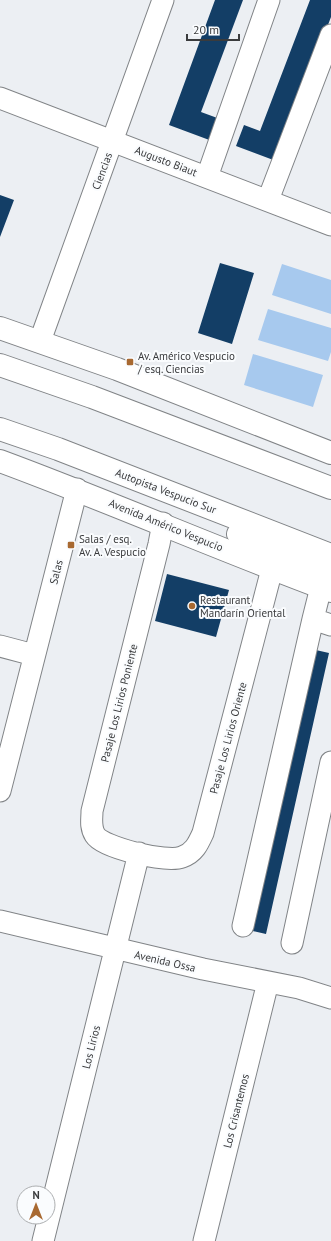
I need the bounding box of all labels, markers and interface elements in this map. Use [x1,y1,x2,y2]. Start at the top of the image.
scale bar [187,16,239,42]
text: 20 m [193,22,219,37]
street label: Augusto Biaut [133,143,199,179]
street label: Ciencias [89,150,115,192]
place label: Av. Américo Vespucio / esq. Ciencias [137,349,235,376]
marker: Av. Américo Vespucio / esq. Ciencias [125,357,135,367]
street label: Autopista Vespucio Sur [113,465,219,517]
street label: Avenida Américo Vespucio [107,496,225,554]
place label: Salas / esq. Av. A. Vespucio [79,532,146,559]
marker: Salas / esq. Av. A. Vespucio [66,540,76,550]
street label: Salas [46,558,66,586]
place label: Restaurant Mandarín Oriental [200,593,286,620]
marker: Restaurant Mandarín Oriental [187,601,197,611]
street label: Pasaje Los Lirios Poniente [98,642,141,764]
street label: Pasaje Los Lirios Oriente [206,680,250,795]
street label: Avenida Ossa [133,947,197,975]
street label: Los Lirios [79,1023,103,1070]
street label: Los Crisantemos [220,1072,252,1150]
north arrow [16,1185,56,1225]
text: N [32,1188,40,1202]

